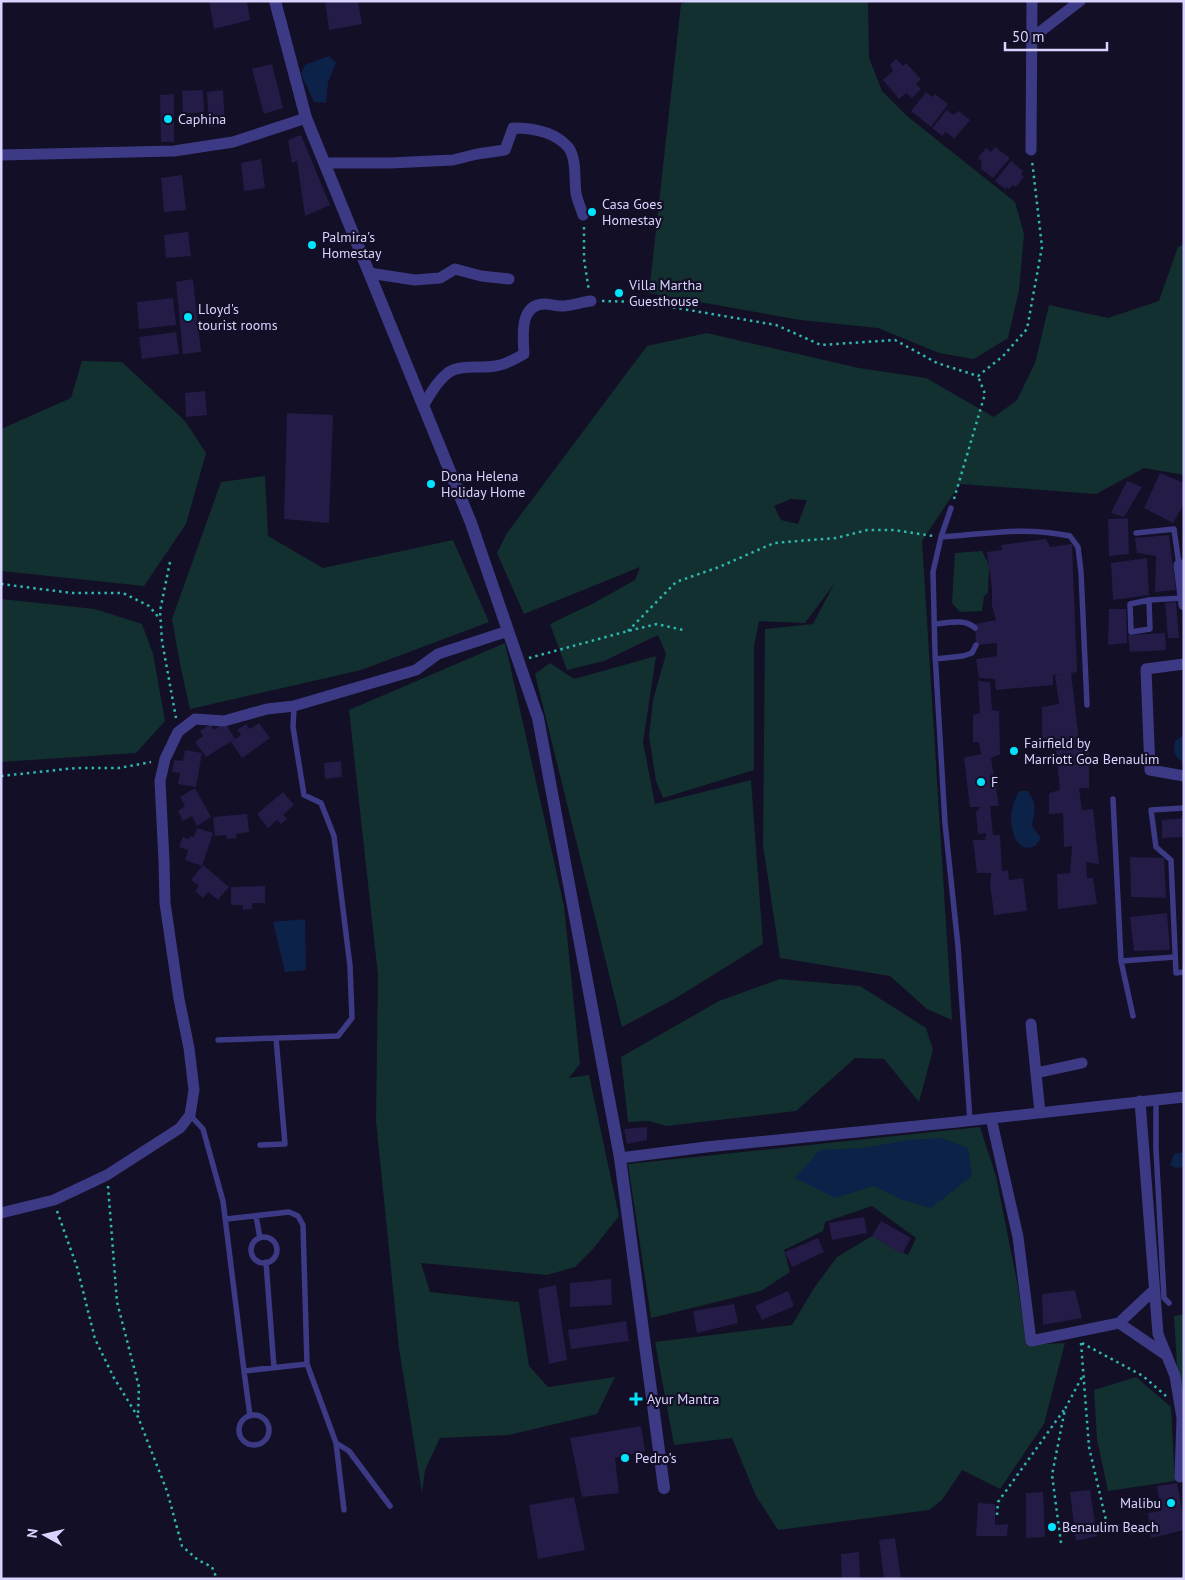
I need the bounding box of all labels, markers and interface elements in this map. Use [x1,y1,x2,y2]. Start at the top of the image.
scale bar [1005,20,1108,52]
text: 50 m [1012,27,1045,46]
place label: Caphina [178,110,226,128]
marker: Caphina [162,113,174,125]
place label: Casa Goes Homestay [602,195,662,229]
marker: Casa Goes Homestay [586,206,598,218]
place label: Palmira's Homestay [322,228,382,262]
marker: Palmira's Homestay [306,239,318,251]
place label: Villa Martha Guesthouse [628,276,702,310]
marker: Villa Martha Guesthouse [613,287,625,299]
place label: Lloyd's tourist rooms [198,300,278,334]
marker: Lloyd's tourist rooms [182,311,194,323]
place label: Dona Helena Holiday Home [441,467,525,501]
marker: Dona Helena Holiday Home [425,478,437,490]
place label: Fairfield by Marriott Goa Benaulim [1024,734,1159,768]
marker: Fairfield by Marriott Goa Benaulim [1008,745,1020,757]
place label: F [991,773,998,791]
marker: F [975,776,987,788]
place label: Ayur Mantra [647,1390,719,1408]
marker: Ayur Mantra [629,1392,643,1406]
place label: Pedro's [635,1449,677,1467]
marker: Pedro's [619,1452,631,1464]
place label: Malibu [1120,1494,1161,1512]
marker: Malibu [1165,1497,1177,1509]
north arrow [20,1510,70,1560]
place label: Benaulim Beach [1062,1518,1159,1536]
marker: Benaulim Beach [1046,1521,1058,1533]
text: N [23,1527,42,1539]

